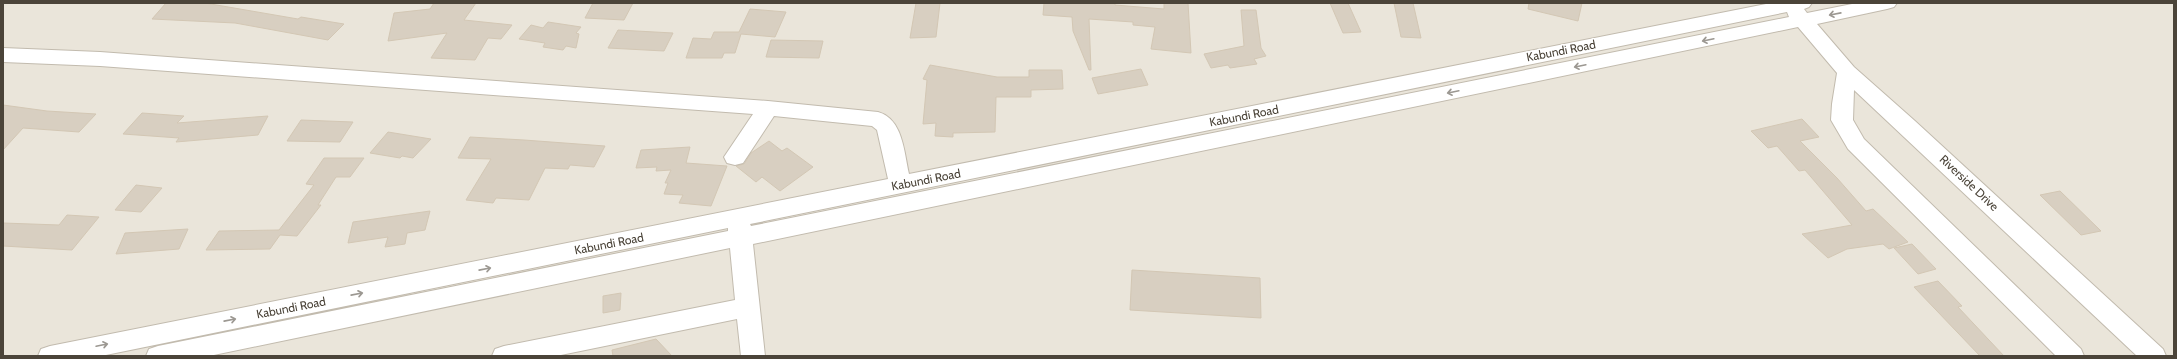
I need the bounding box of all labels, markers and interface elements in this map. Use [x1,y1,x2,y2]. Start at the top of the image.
one-way arrow [1829,10,1842,18]
street label: Kabundi Road [1525,36,1597,65]
one-way arrow [1701,36,1714,44]
one-way arrow [1574,62,1587,70]
one-way arrow [1447,88,1460,96]
street label: Kabundi Road [1208,101,1280,130]
street label: Riverside Drive [1937,151,2002,214]
street label: Kabundi Road [890,165,962,194]
street label: Kabundi Road [573,229,645,258]
one-way arrow [478,264,491,272]
one-way arrow [350,290,363,298]
street label: Kabundi Road [255,293,327,322]
one-way arrow [223,315,236,323]
one-way arrow [95,341,108,349]

